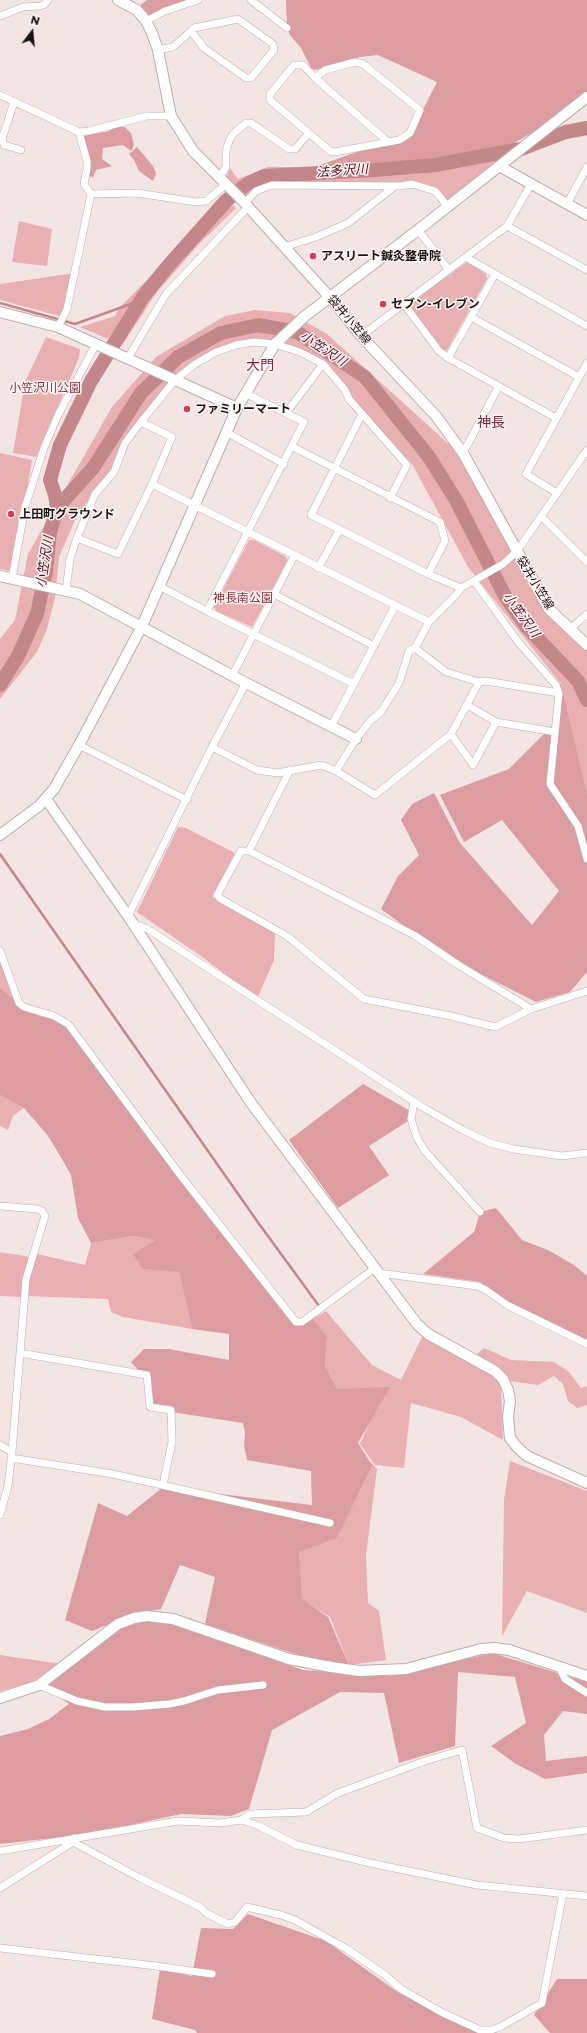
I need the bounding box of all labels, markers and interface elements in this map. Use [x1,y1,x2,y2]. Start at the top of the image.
north arrow [12,12,52,52]
text: N [29,13,42,28]
water label: 法多沢川 [316,161,368,181]
place label: アスリート鍼灸整骨院 [321,249,441,263]
marker: アスリート鍼灸整骨院 [308,251,318,261]
street label: 袋井小笠線 [324,292,374,348]
place label: セブン-イレブン [391,297,480,311]
marker: セブン-イレブン [378,299,388,309]
water label: 小笠沢川 [297,328,349,370]
district label: 大門 [246,358,274,374]
park label: 小笠沢川公園 [9,381,81,395]
place label: ファミリーマート [195,402,291,416]
marker: ファミリーマート [182,404,192,414]
district label: 神長 [477,415,505,431]
place label: 上田町グラウンド [19,507,115,521]
marker: 上田町グラウンド [6,509,16,519]
water label: 小笠沢川 [33,535,57,589]
street label: 袋井小笠線 [513,554,557,612]
water label: 小笠沢川 [499,589,543,641]
park label: 神長南公園 [213,591,273,605]

